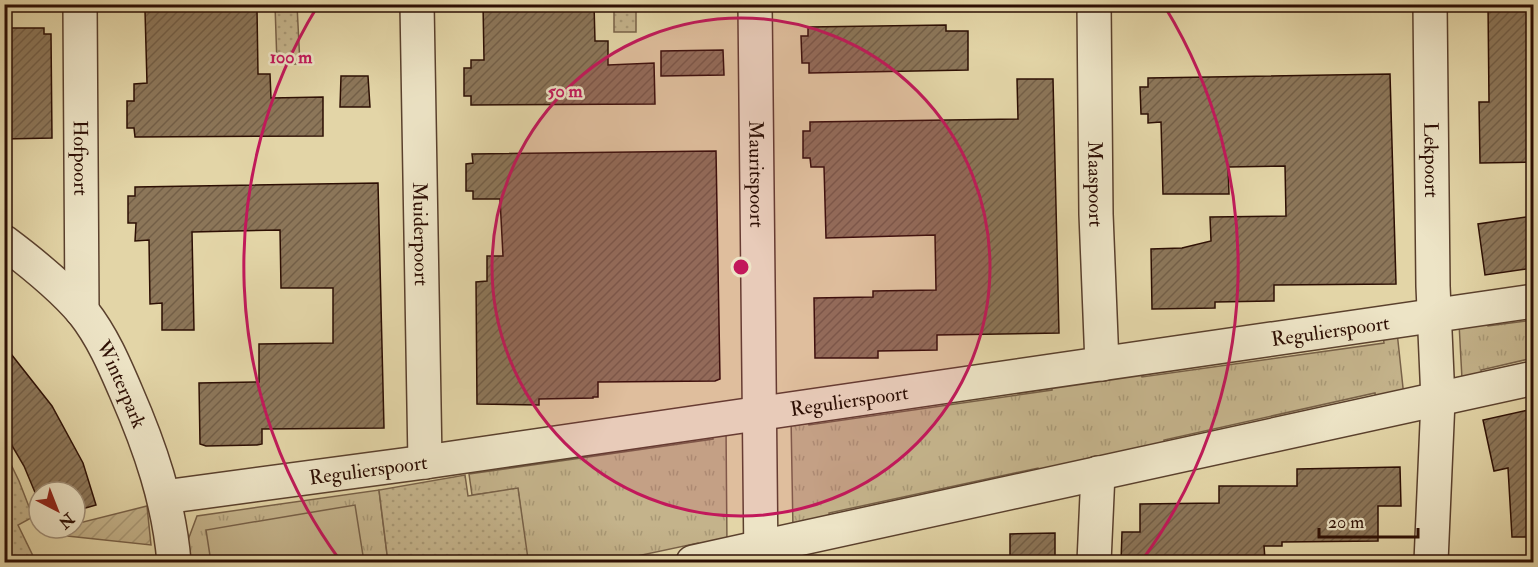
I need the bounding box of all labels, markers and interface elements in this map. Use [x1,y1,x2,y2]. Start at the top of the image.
text: 100 m [270,46,313,69]
text: 50 m [548,80,583,103]
street label: Hofpoort [67,120,94,196]
street label: Mauritspoort [743,120,770,228]
street label: Lekpoort [1418,122,1445,198]
street label: Maaspoort [1082,141,1109,228]
street label: Muiderpoort [408,182,434,287]
centre of rings [731,257,751,277]
street label: Regulierspoort [1269,310,1392,352]
street label: Winterpark [91,335,152,432]
street label: Regulierspoort [788,379,911,421]
street label: Regulierspoort [307,449,429,490]
north arrow [27,480,87,540]
scale bar [1319,501,1418,539]
text: N [54,508,79,533]
text: 20 m [1328,511,1364,534]

